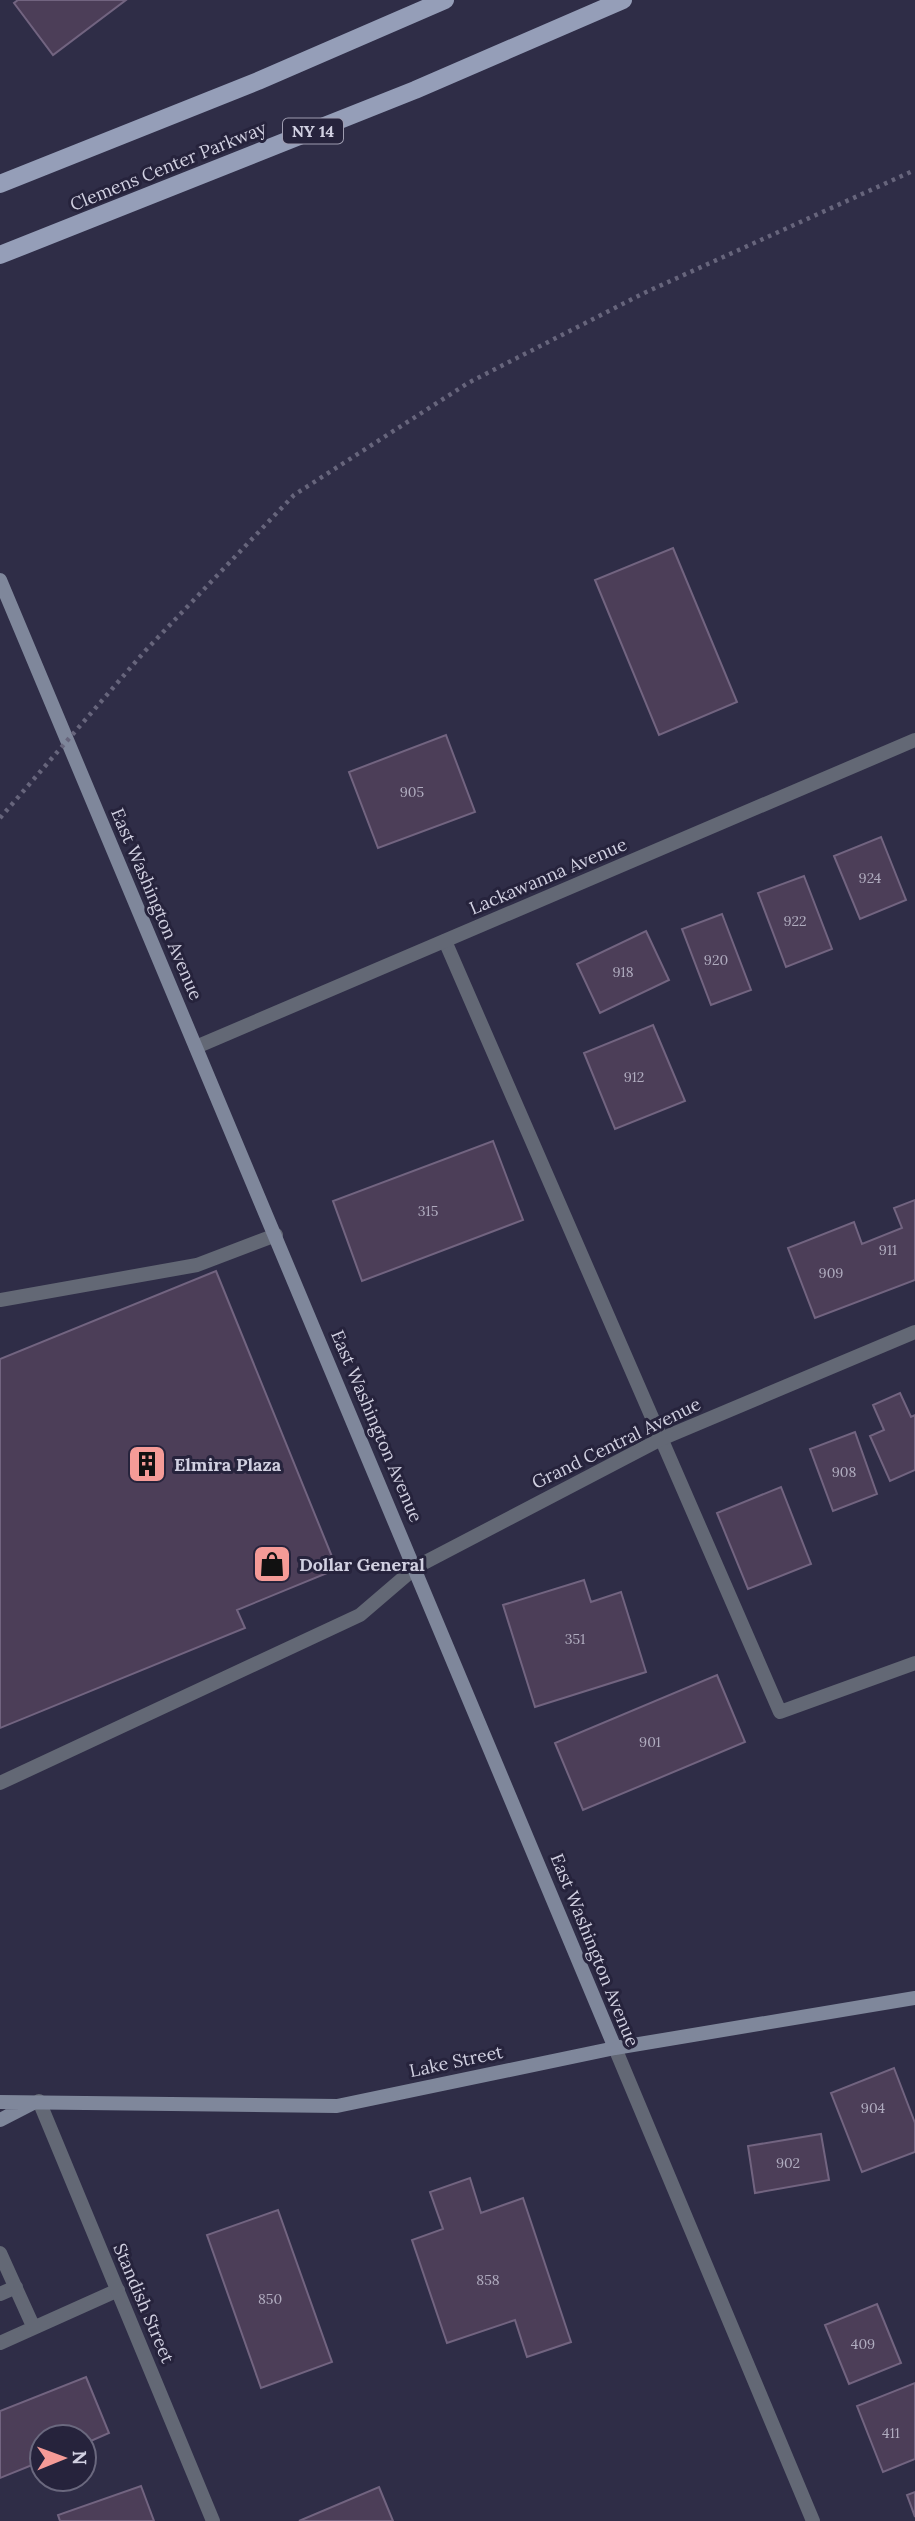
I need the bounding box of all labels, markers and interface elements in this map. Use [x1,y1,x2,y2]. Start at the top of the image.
street label: Clemens Center Parkway [66,116,270,216]
road number: NY 14 [283,119,343,144]
house number: 905 [400,783,424,801]
street label: East Washington Avenue [106,805,208,1004]
street label: Lackawanna Avenue [466,832,630,920]
house number: 924 [859,869,882,887]
house number: 922 [783,912,807,930]
house number: 920 [704,951,728,969]
house number: 918 [612,963,634,981]
house number: 912 [624,1068,644,1086]
house number: 315 [418,1202,438,1220]
house number: 911 [879,1241,897,1259]
house number: 909 [819,1264,843,1282]
street label: East Washington Avenue [326,1327,428,1526]
street label: Grand Central Avenue [528,1392,704,1494]
building icon: Elmira Plaza [126,1443,168,1485]
place label: Elmira Plaza [174,1453,282,1476]
house number: 908 [832,1463,856,1481]
shop icon: Dollar General [251,1543,293,1585]
place label: Dollar General [299,1553,425,1576]
house number: 351 [565,1630,585,1648]
house number: 901 [639,1733,661,1751]
street label: East Washington Avenue [546,1850,644,2050]
street label: Lake Street [407,2040,505,2082]
house number: 904 [861,2099,886,2117]
house number: 902 [776,2154,800,2172]
street label: Standish Street [108,2240,180,2366]
house number: 858 [476,2271,500,2289]
house number: 850 [258,2290,282,2308]
house number: 409 [851,2335,875,2353]
north arrow [28,2423,98,2493]
house number: 411 [882,2424,900,2442]
text: N [68,2450,92,2466]

